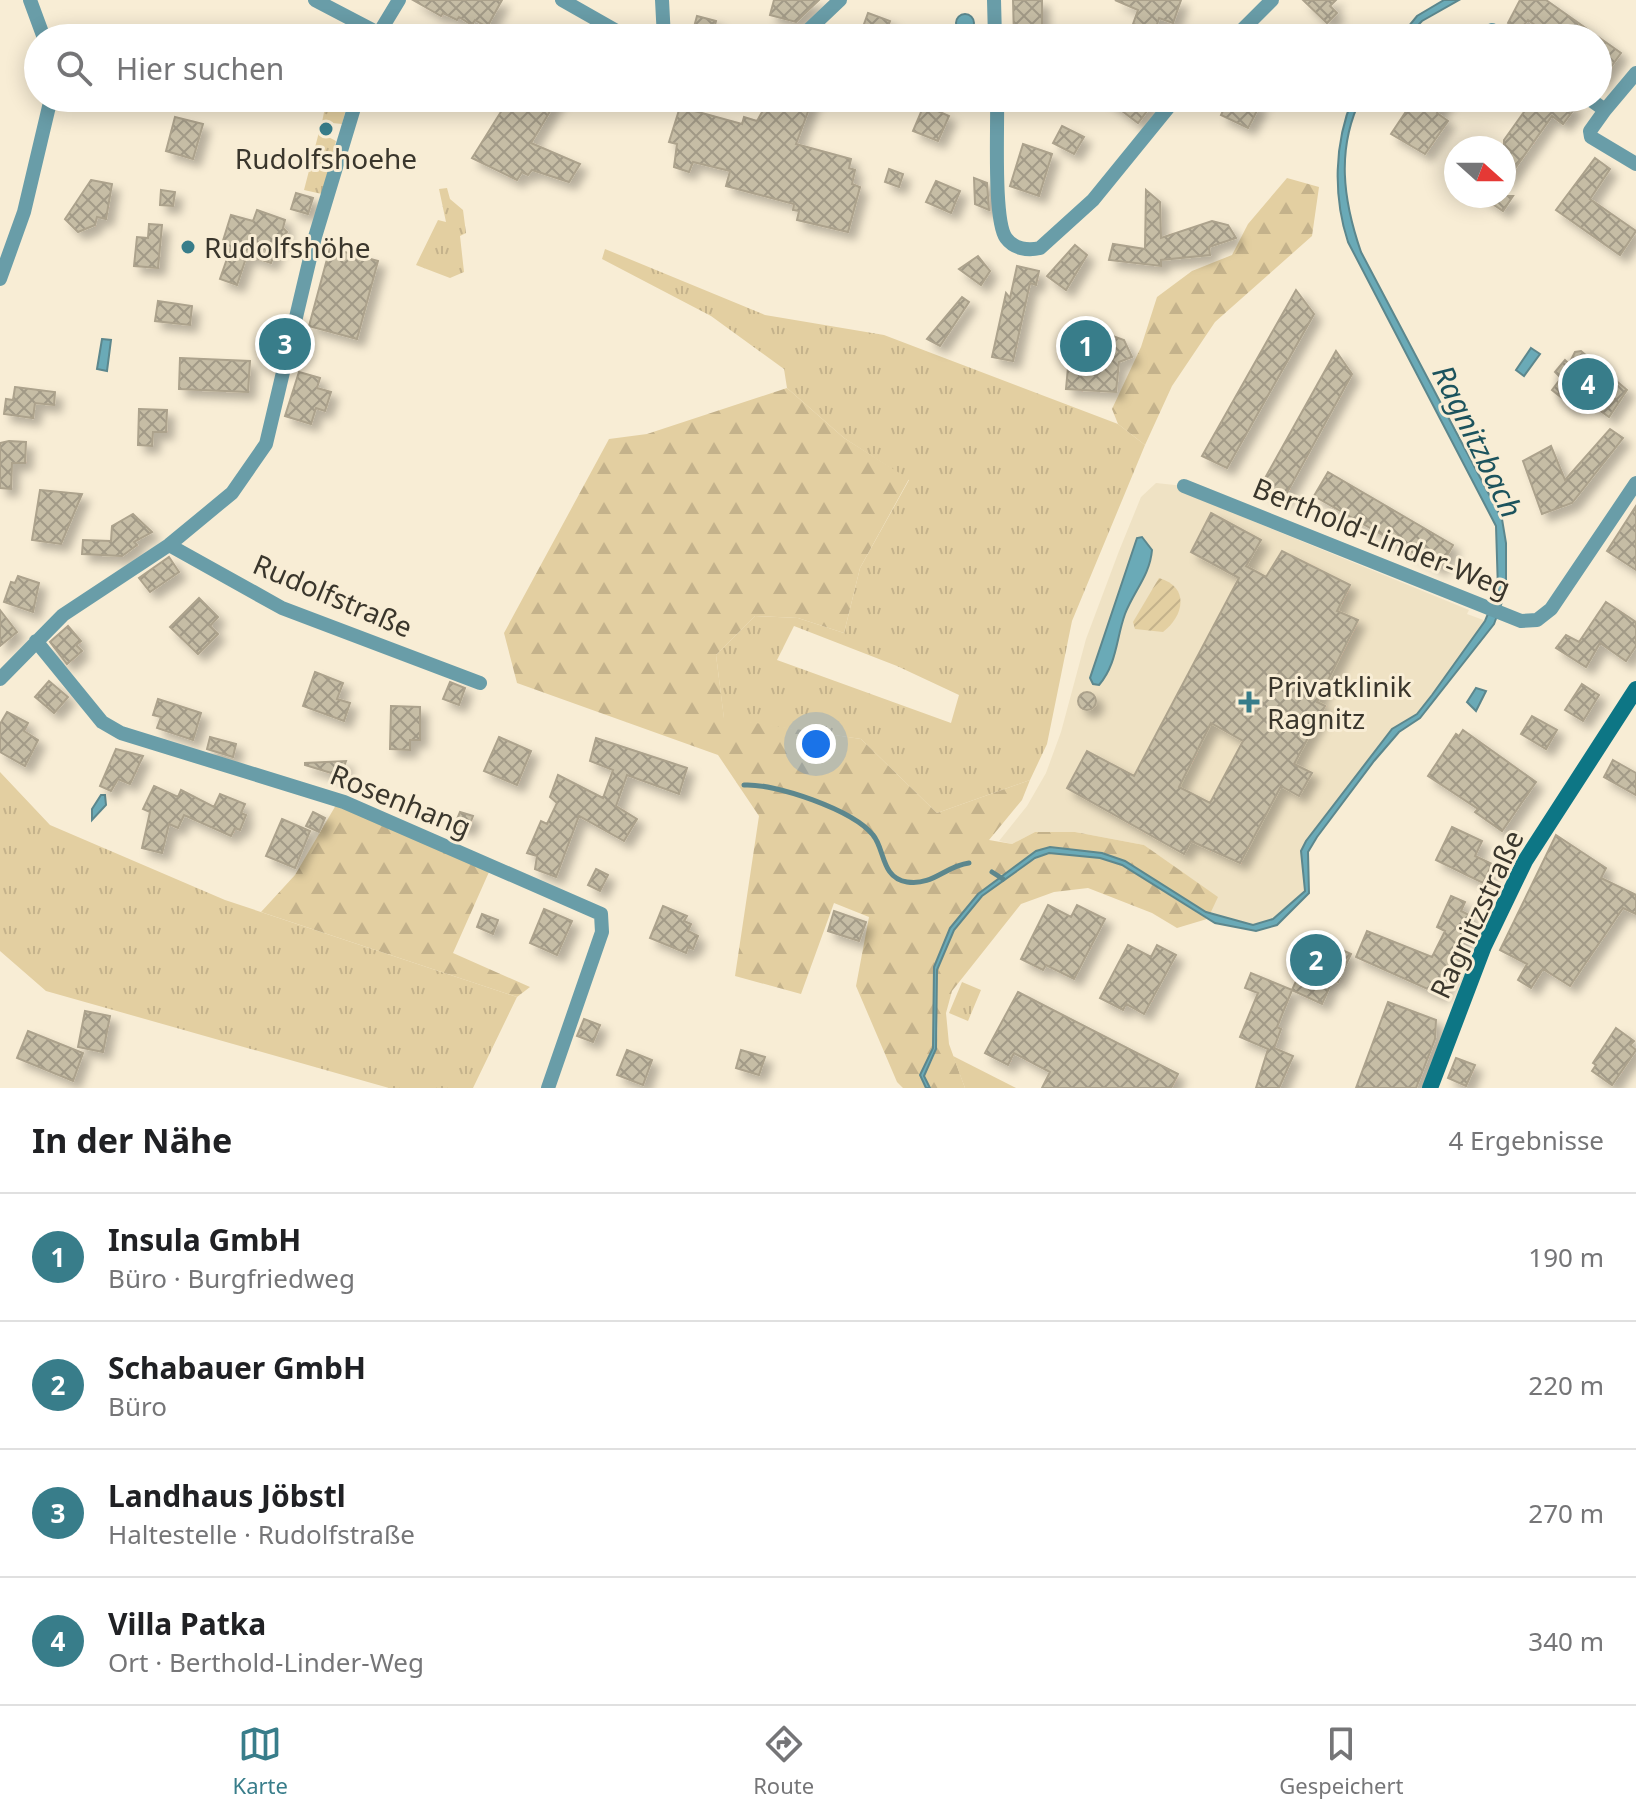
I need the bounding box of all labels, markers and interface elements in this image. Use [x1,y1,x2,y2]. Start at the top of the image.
search box [24,24,1612,112]
icon: search [52,46,96,90]
text: Hier suchen [116,48,284,89]
marker: Rudolfshoehe [317,120,335,138]
north arrow [1444,136,1516,208]
place label: Rudolfshoehe [235,139,417,177]
place label: Rudolfshöhe [204,228,371,266]
marker: Rudolfshöhe [179,238,197,256]
pin: 3 [259,314,311,374]
pin: 1 [1060,316,1112,376]
pin: 4 [1562,354,1614,414]
water label: Ragnitzbach [1423,358,1533,524]
street label: Berthold-Linder-Weg [1248,468,1516,606]
street label: Rudolfstraße [248,544,418,646]
place label: Privatklinik Ragnitz [1267,667,1412,737]
marker: Privatklinik Ragnitz [1238,691,1260,713]
your location [796,724,836,764]
street label: Rosenhang [325,755,477,845]
street label: Ragnitzstraße [1420,824,1532,1004]
pin: 2 [1290,930,1342,990]
text: In der Nähe [32,1117,232,1163]
text: 4 Ergebnisse [1448,1122,1604,1158]
text: Insula GmbH [108,1219,301,1260]
text: 1 [51,1239,65,1275]
text: 190 m [1528,1239,1604,1275]
text: Büro · Burgfriedweg [108,1260,355,1296]
text: Schabauer GmbH [108,1347,366,1388]
text: 2 [51,1367,65,1403]
text: 220 m [1528,1367,1604,1403]
text: Büro [108,1388,167,1424]
text: Landhaus Jöbstl [108,1475,346,1516]
text: 3 [51,1495,65,1531]
text: 270 m [1528,1495,1604,1531]
text: Haltestelle · Rudolfstraße [108,1516,415,1552]
text: Villa Patka [108,1603,266,1644]
text: 4 [51,1623,65,1659]
text: 340 m [1528,1623,1604,1659]
text: Ort · Berthold-Linder-Weg [108,1644,424,1680]
tab: Karte [233,1722,288,1800]
tab: Route [753,1722,814,1800]
tab: Gespeichert [1279,1722,1403,1800]

